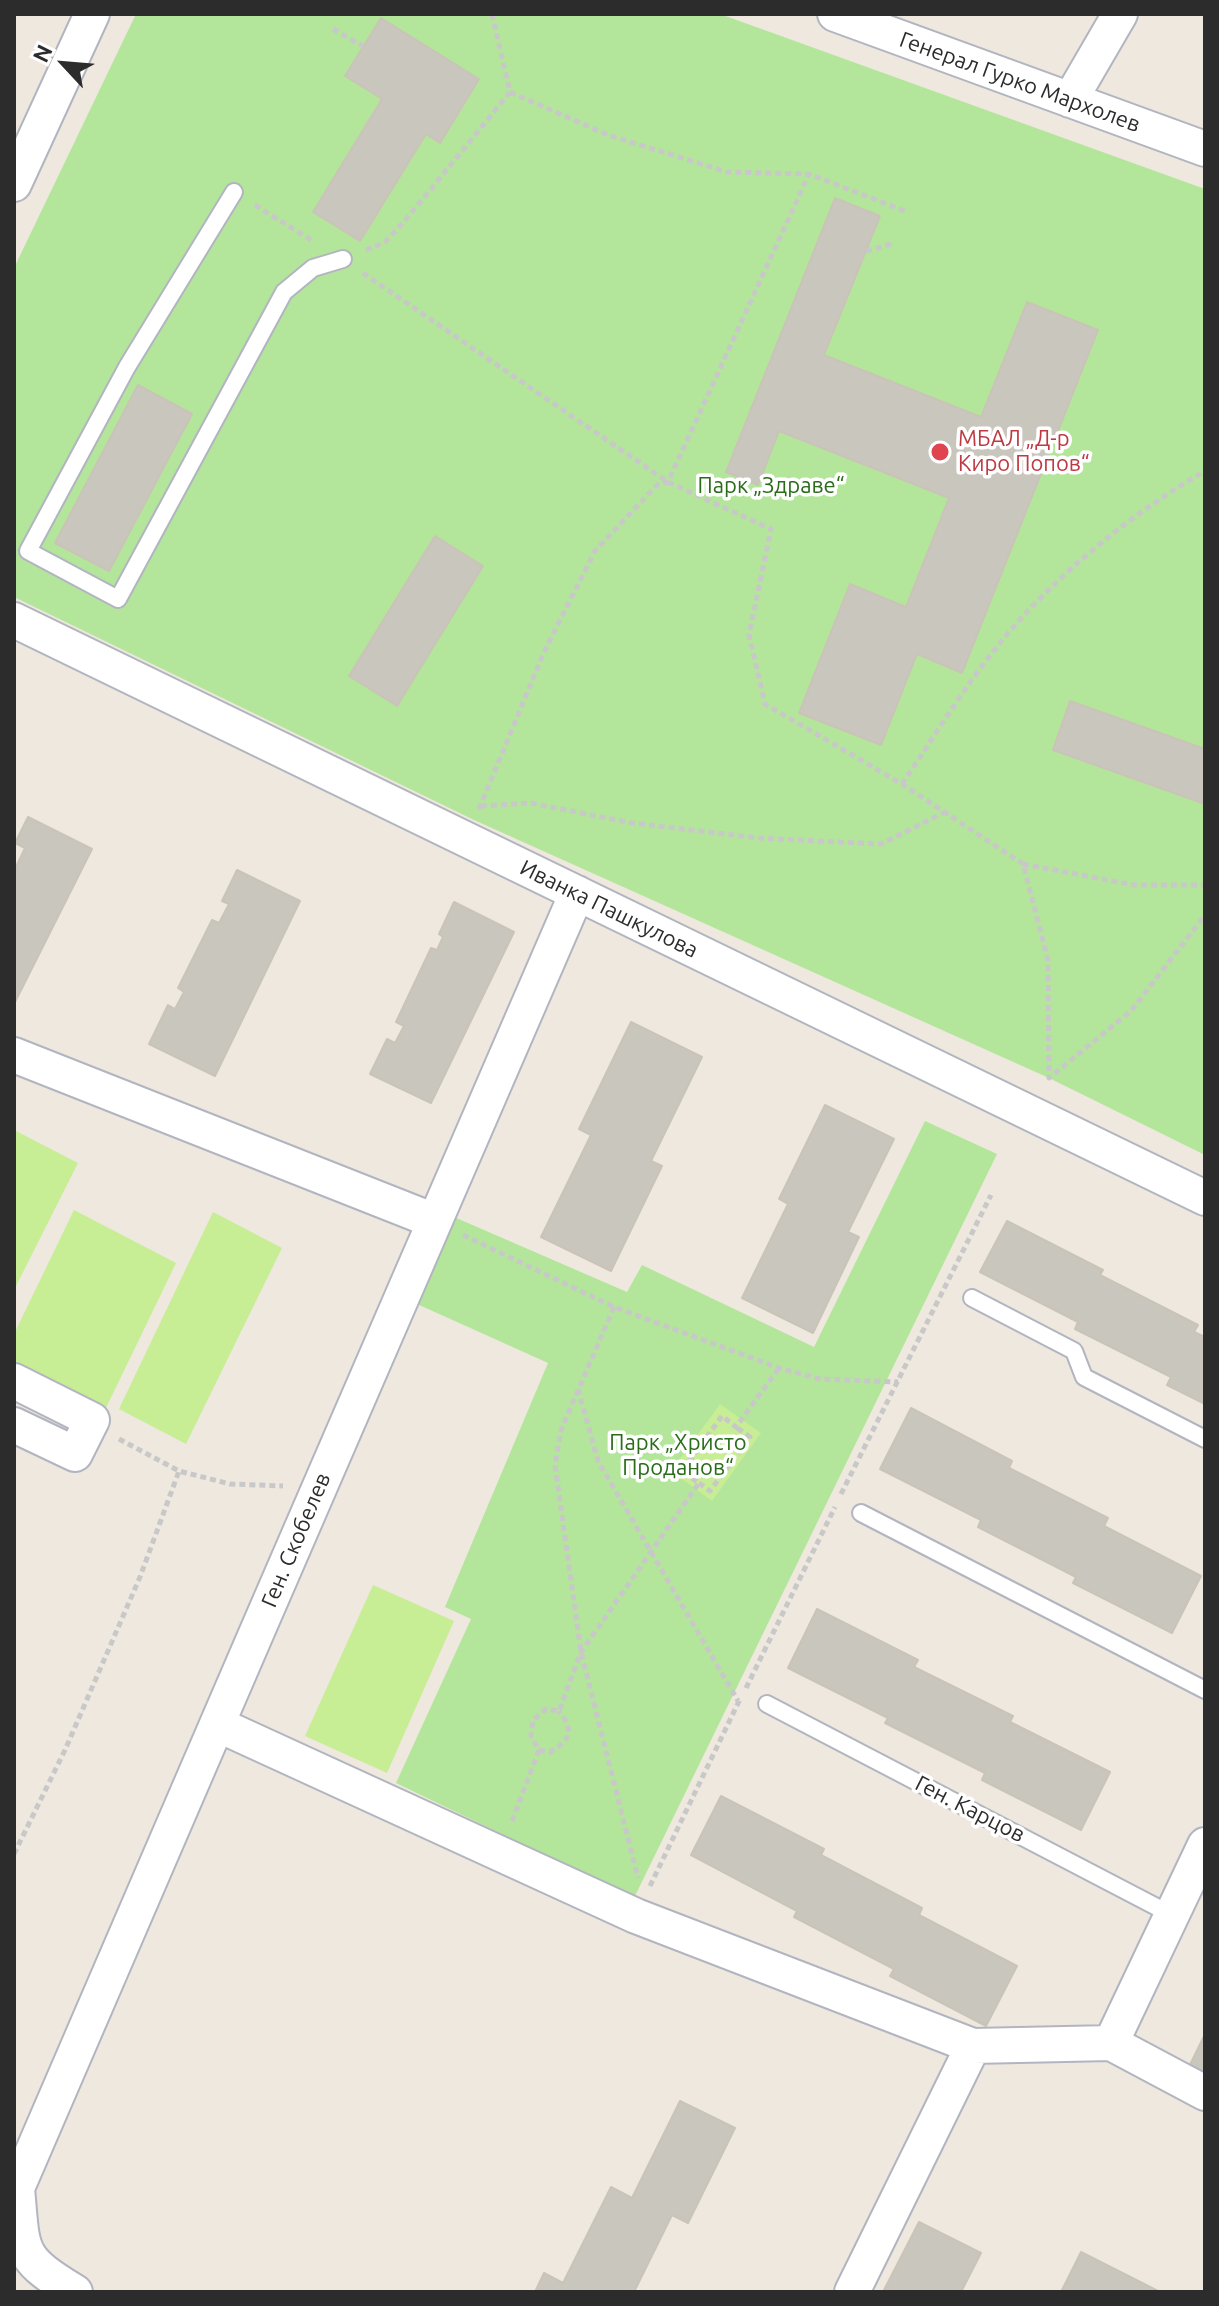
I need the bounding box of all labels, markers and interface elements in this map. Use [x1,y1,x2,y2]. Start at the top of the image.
north arrow [24,24,104,104]
street label: Генерал Гурко Мархолев [896,26,1144,138]
text: N [27,40,57,66]
place label: МБАЛ „Д-р Киро Попов“ [958,426,1090,478]
marker: МБАЛ „Д-р Киро Попов“ [929,441,951,463]
park label: Парк „Здраве“ [698,473,844,499]
street label: Иванка Пашкулова [516,854,702,964]
park label: Парк „Христо Проданов“ [609,1430,747,1482]
street label: Ген. Скобелев [256,1469,336,1611]
street label: Ген. Карцов [911,1770,1029,1848]

